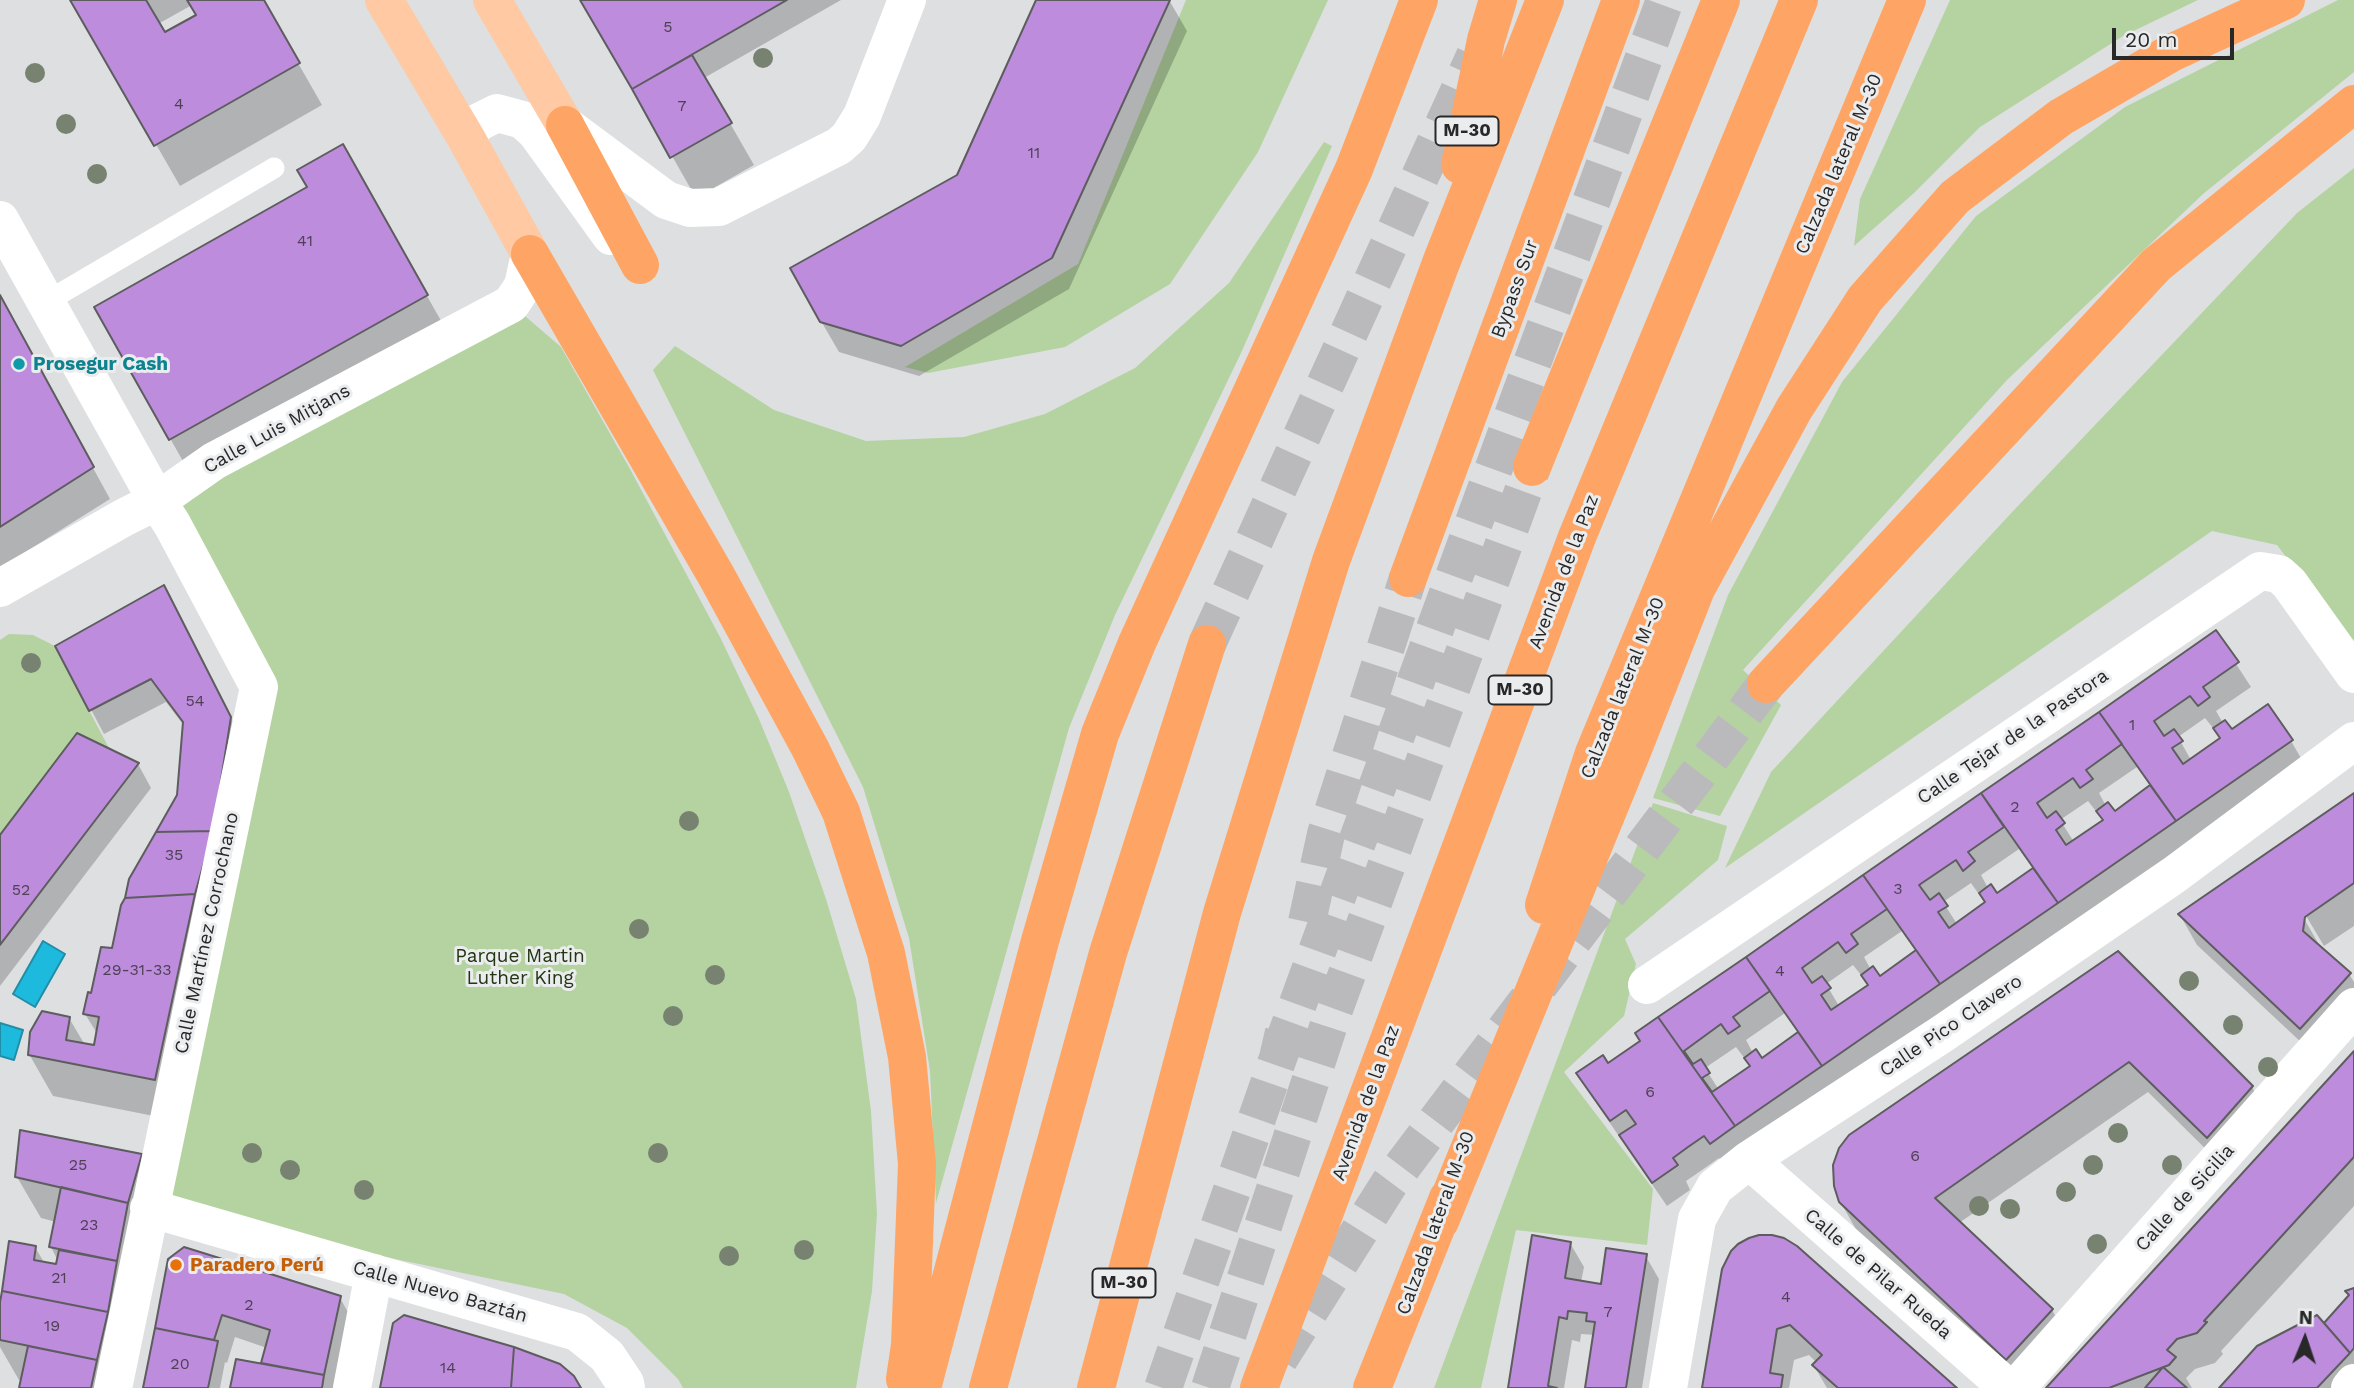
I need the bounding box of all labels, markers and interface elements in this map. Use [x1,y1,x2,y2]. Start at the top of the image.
scale bar [2116,14,2238,58]
house number: 5 [663,17,673,37]
text: 20 m [2125,27,2177,52]
street label: Calzada lateral M-30 [1791,70,1887,258]
house number: 4 [174,94,184,114]
house number: 7 [678,96,686,116]
road number: M-30 [1436,116,1498,146]
house number: 11 [1028,143,1040,163]
house number: 41 [297,231,313,251]
street label: Bypass Sur [1487,237,1543,341]
place label: Prosegur Cash [33,353,168,375]
marker: Prosegur Cash [11,356,27,372]
street label: Calle Luis Mitjans [200,379,354,479]
street label: Avenida de la Paz [1524,492,1604,652]
street label: Calzada lateral M-30 [1576,594,1670,782]
street label: Calle Tejar de la Pastora [1913,664,2113,810]
road number: M-30 [1488,676,1552,704]
house number: 54 [185,691,205,711]
house number: 1 [2129,715,2135,735]
house number: 2 [2010,797,2020,817]
street label: Calle Martínez Corrochano [170,810,244,1056]
house number: 35 [165,845,183,865]
house number: 3 [1893,879,1903,899]
house number: 52 [12,880,30,900]
park label: Parque Martin Luther King [455,945,585,989]
house number: 29-31-33 [102,960,172,980]
house number: 4 [1775,961,1785,981]
street label: Calle Pico Clavero [1875,970,2027,1082]
street label: Avenida de la Paz [1327,1022,1405,1184]
house number: 6 [1645,1082,1655,1102]
street label: Calzada lateral M-30 [1392,1128,1480,1318]
street label: Calle de Sicilia [2131,1140,2239,1256]
house number: 6 [1910,1146,1920,1166]
house number: 25 [69,1155,87,1175]
street label: Calle de Pilar Rueda [1800,1204,1956,1344]
house number: 23 [80,1215,98,1235]
place label: Paradero Perú [190,1254,324,1276]
street label: Calle Nuevo Baztán [350,1256,530,1328]
marker: Paradero Perú [168,1257,184,1273]
house number: 21 [51,1268,67,1288]
road number: M-30 [1092,1268,1156,1298]
house number: 4 [1781,1287,1791,1307]
house number: 2 [244,1295,254,1315]
house number: 7 [1604,1302,1612,1322]
north arrow [2270,1304,2340,1374]
text: N [2298,1306,2313,1329]
house number: 19 [44,1316,60,1336]
house number: 20 [170,1354,190,1374]
house number: 14 [440,1358,456,1378]

